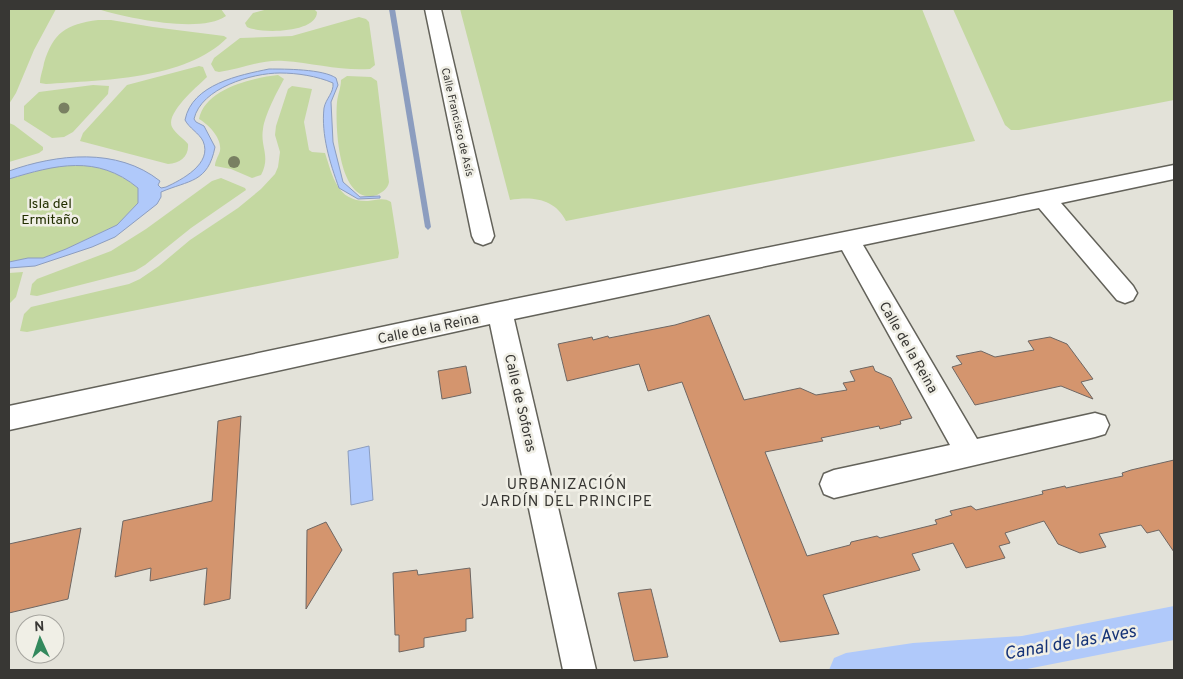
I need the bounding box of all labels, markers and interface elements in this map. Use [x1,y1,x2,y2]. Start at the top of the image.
street label: Calle Francisco de Asís [438,66,476,178]
park label: Isla del Ermitaño [21,196,79,229]
street label: Calle de la Reina [875,299,941,397]
street label: Calle de la Reina [376,310,480,348]
street label: Calle de Soforas [500,353,539,454]
district label: URBANIZACIÓN JARDÍN DEL PRINCIPE [481,474,653,512]
north arrow [15,614,65,664]
text: N [34,619,45,636]
water label: Canal de las Aves [1003,620,1139,666]

